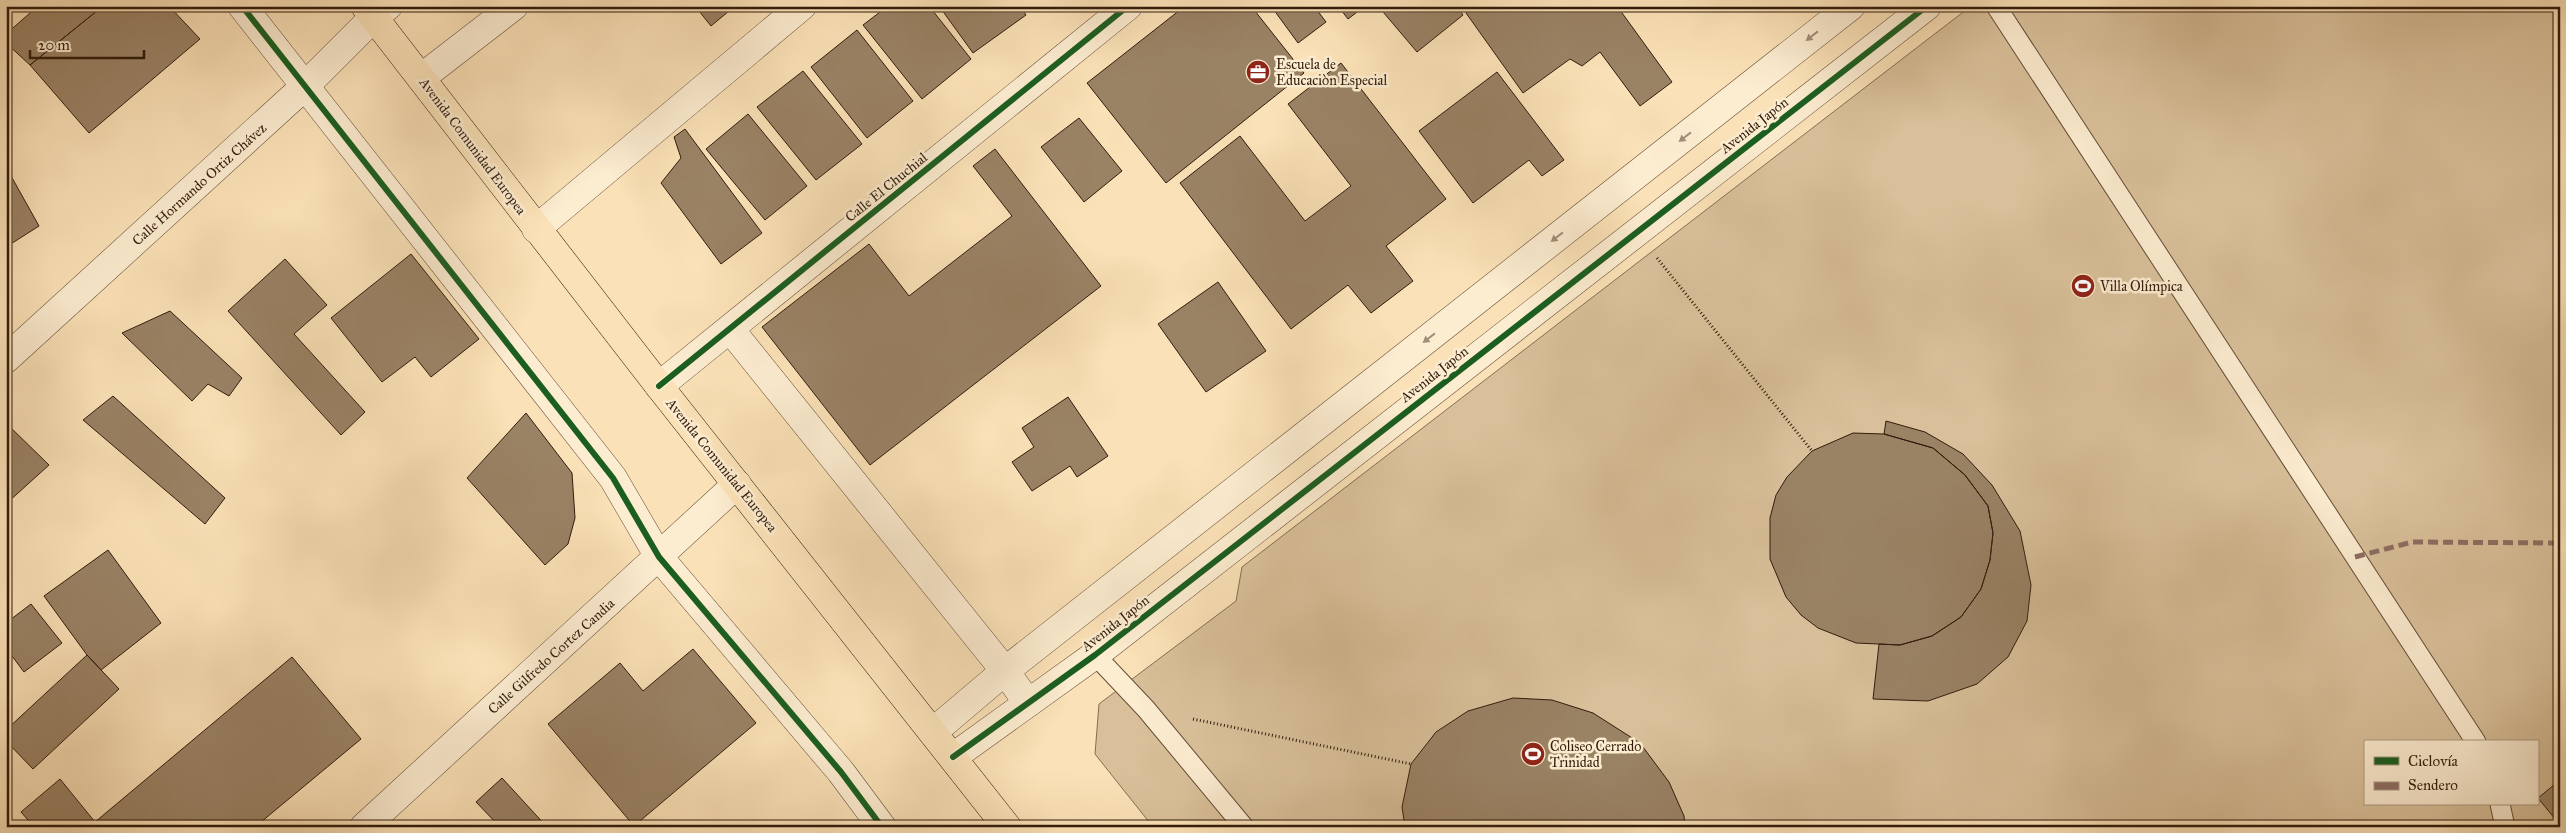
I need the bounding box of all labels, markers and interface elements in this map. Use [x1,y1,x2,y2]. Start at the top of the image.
scale bar [30,28,144,60]
one-way arrow [1806,31,1819,42]
text: 20 m [38,36,70,54]
place label: Escuela de Educaciòn Especial [1276,56,1387,89]
office icon: Escuela de Educaciòn Especial [1245,59,1271,85]
street label: Avenida Comunidad Europea [415,74,530,218]
street label: Avenida Japón [1716,93,1793,159]
street label: Calle Hormando Ortiz Chávez [129,119,270,249]
one-way arrow [1678,131,1691,142]
street label: Calle El Chuchial [842,149,931,226]
one-way arrow [1551,232,1564,243]
sports icon: Villa Olímpica [2070,273,2096,299]
place label: Villa Olímpica [2099,278,2183,295]
one-way arrow [1423,332,1436,343]
street label: Avenida Japón [1396,342,1473,408]
street label: Avenida Comunidad Europea [662,394,781,536]
street label: Avenida Japón [1077,591,1154,657]
street label: Calle Gilfredo Cortez Candia [484,595,618,718]
place label: Coliseo Cerrado Trinidad [1550,738,1641,771]
legend [2364,740,2538,806]
sports icon: Coliseo Cerrado Trinidad [1520,741,1546,767]
text: Ciclovía [2408,752,2459,770]
text: Sendero [2408,776,2458,794]

